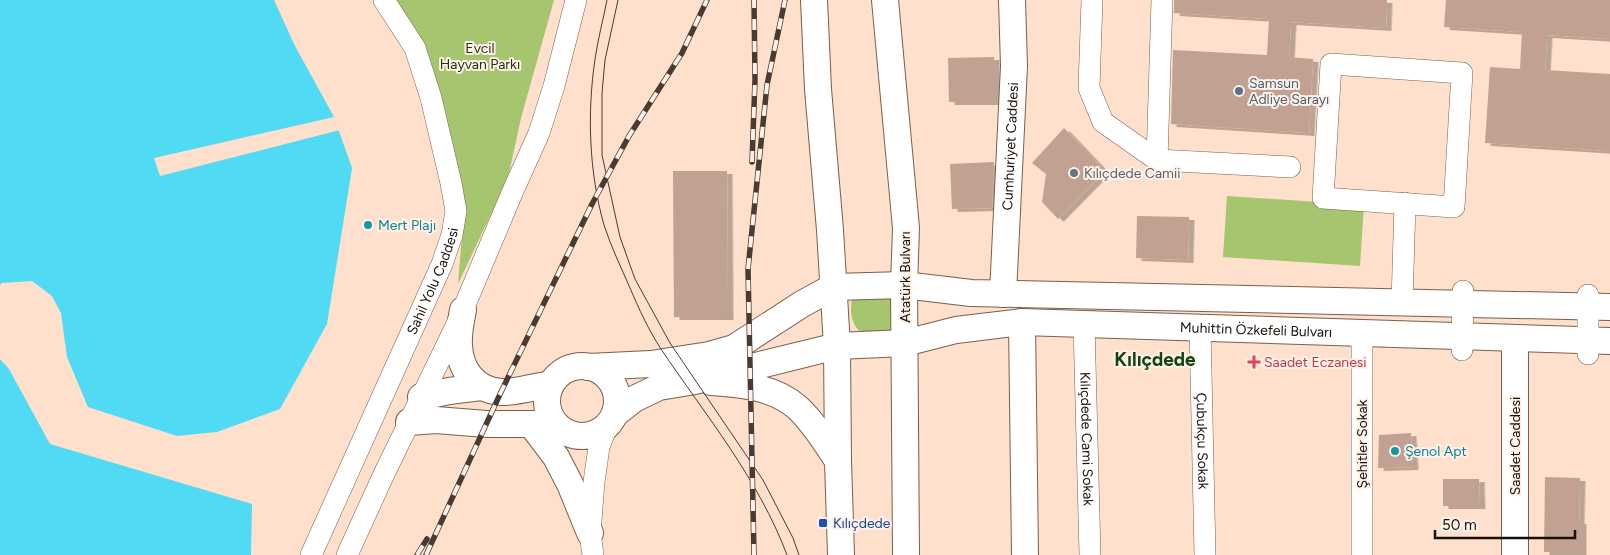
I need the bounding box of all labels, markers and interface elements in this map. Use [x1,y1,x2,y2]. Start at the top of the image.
park label: Evcil Hayvan Parkı [440,40,520,73]
place label: Samsun Adliye Sarayı [1249,75,1329,108]
street label: Cumhuriyet Caddesi [999,82,1022,211]
marker: Samsun Adliye Sarayı [1233,85,1245,97]
place label: Kılıçdede Camii [1084,165,1181,182]
marker: Kılıçdede Camii [1068,167,1080,179]
place label: Mert Plajı [378,217,436,234]
marker: Mert Plajı [362,219,374,231]
street label: Sahil Yolu Caddesi [403,226,462,337]
street label: Atatürk Bulvarı [897,231,914,323]
street label: Muhittin Özkefeli Bulvarı [1180,319,1332,341]
district label: Kılıçdede [1114,348,1196,371]
place label: Saadet Eczanesi [1264,354,1367,371]
marker: Saadet Eczanesi [1248,356,1260,368]
street label: Kılıçdede Cami Sokak [1076,372,1097,506]
street label: Çubukçu Sokak [1192,392,1212,490]
street label: Saadet Caddesi [1507,397,1524,495]
street label: Şehitler Sokak [1354,399,1371,488]
place label: Şenol Apt [1405,443,1467,460]
marker: Şenol Apt [1389,445,1401,457]
scale bar [1435,508,1575,540]
place label: Kılıçdede [833,515,891,532]
text: 50 m [1442,516,1477,534]
marker: Kılıçdede [817,517,829,529]

